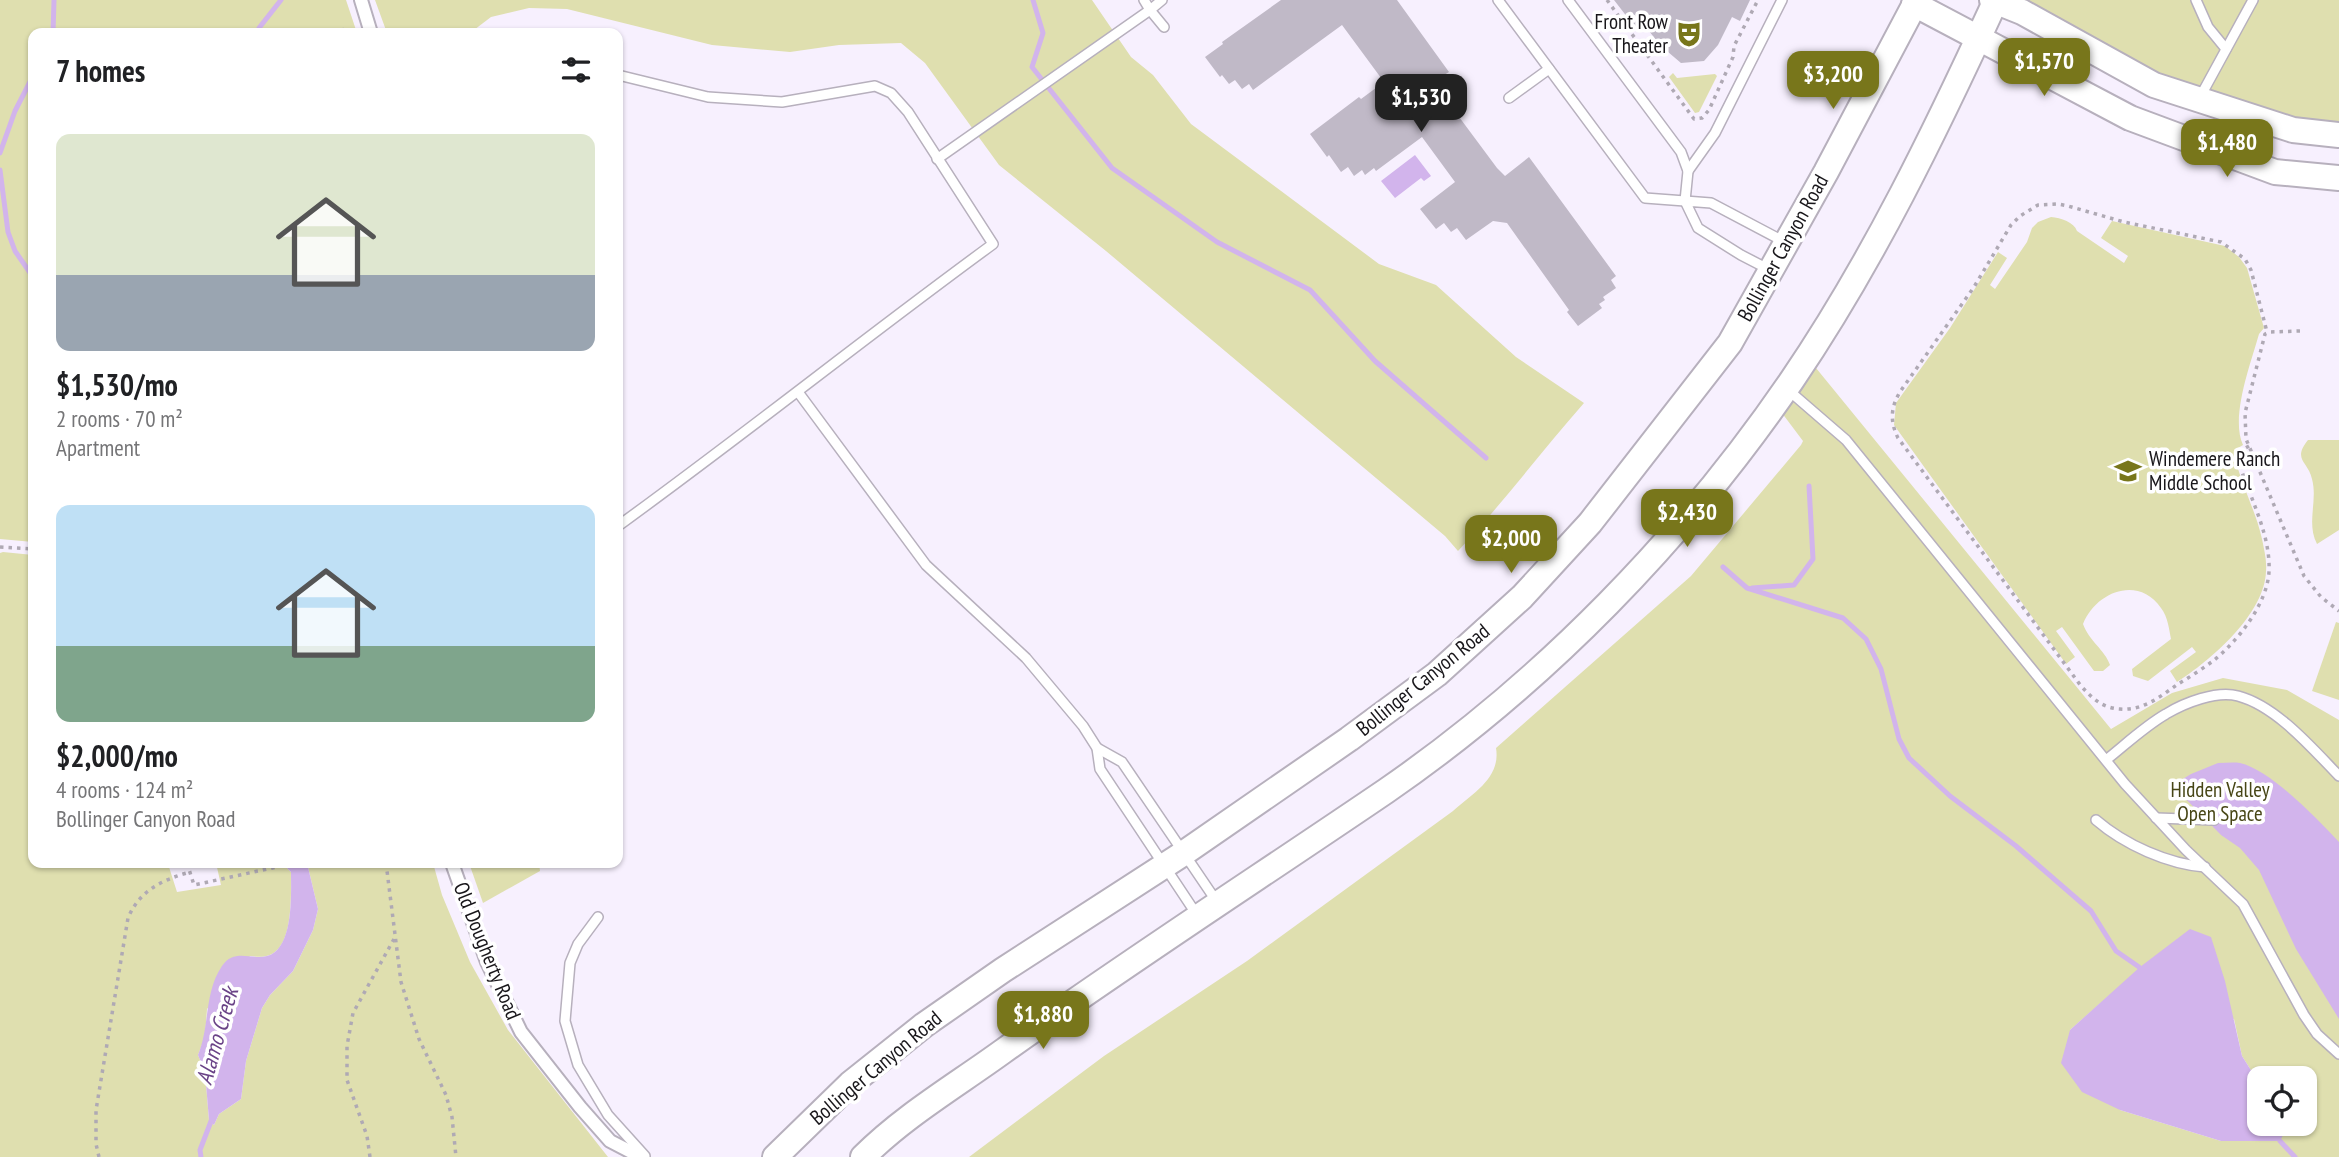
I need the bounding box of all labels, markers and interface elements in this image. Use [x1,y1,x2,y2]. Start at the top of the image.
place label: Front Row Theater [1595,8,1669,59]
theatre icon: Front Row Theater [1674,19,1704,49]
pin: $1,570 [1987,38,2101,98]
text: $1,570 [2014,46,2074,75]
text: 7 homes [56,51,145,90]
icon: filters [557,51,595,89]
pin: $3,200 [1776,52,1890,111]
text: $3,200 [1803,59,1863,88]
pin: $1,530 [1364,74,1478,134]
text: $1,530 [1391,82,1451,111]
pin: $1,480 [2170,120,2284,179]
text: $1,480 [2197,127,2257,156]
street label: Bollinger Canyon Road [1731,170,1834,326]
icon: home [263,179,389,305]
text: $1,530/mo [56,365,178,404]
text: 2 rooms · 70 m² [56,404,183,433]
text: Apartment [56,433,140,462]
place label: Windemere Ranch Middle School [2149,445,2280,496]
school or university icon: Windemere Ranch Middle School [2113,456,2143,486]
pin: $2,430 [1630,490,1744,549]
text: $2,430 [1657,497,1717,526]
pin: $2,000 [1454,516,1568,575]
text: $2,000 [1481,523,1541,552]
icon: home [263,550,389,676]
street label: Bollinger Canyon Road [1350,618,1495,742]
text: $2,000/mo [56,736,178,775]
text: 4 rooms · 124 m² [56,775,193,804]
park label: Hidden Valley Open Space [2170,776,2270,827]
text: Bollinger Canyon Road [56,804,236,833]
street label: Old Dougherty Road [448,878,527,1023]
water label: Alamo Creek [189,981,245,1088]
pin: $1,880 [986,992,1100,1051]
text: $1,880 [1013,999,1073,1028]
street label: Bollinger Canyon Road [804,1005,947,1131]
map controls [2247,1066,2317,1136]
button: locate [2247,1066,2317,1136]

